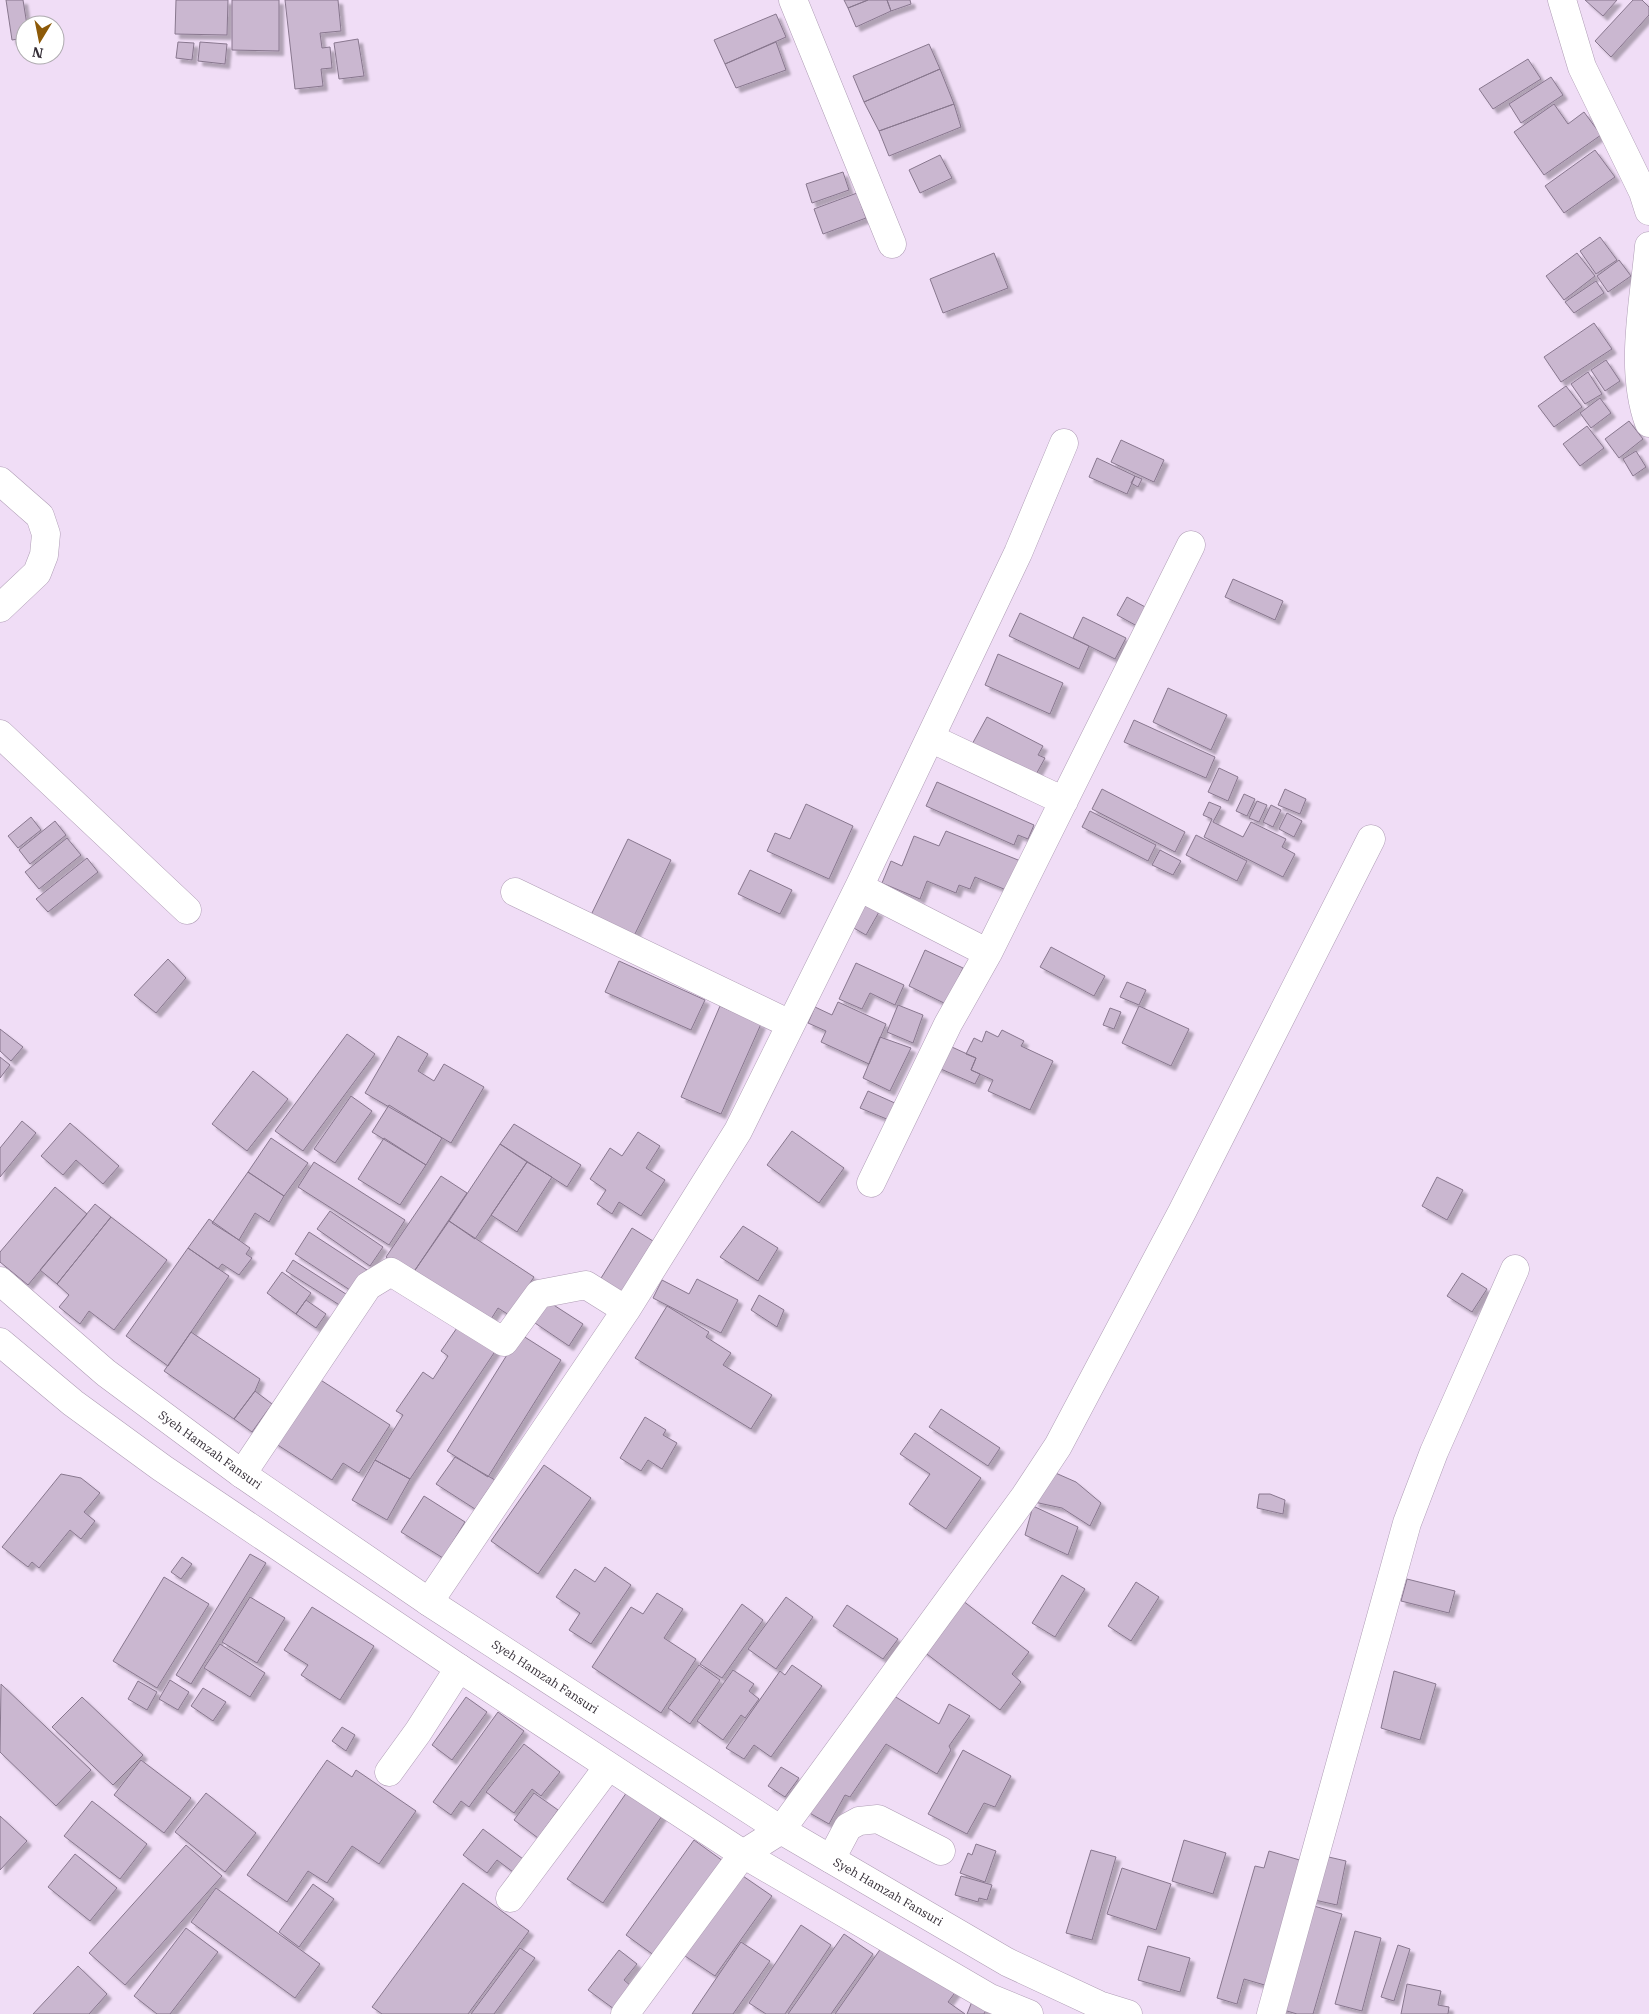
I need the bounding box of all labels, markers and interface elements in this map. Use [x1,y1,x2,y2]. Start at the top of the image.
north arrow [15,15,65,65]
text: N [31,43,45,63]
street label: Syeh Hamzah Fansuri [156,1407,265,1492]
street label: Syeh Hamzah Fansuri [489,1637,602,1717]
street label: Syeh Hamzah Fansuri [831,1854,946,1929]

